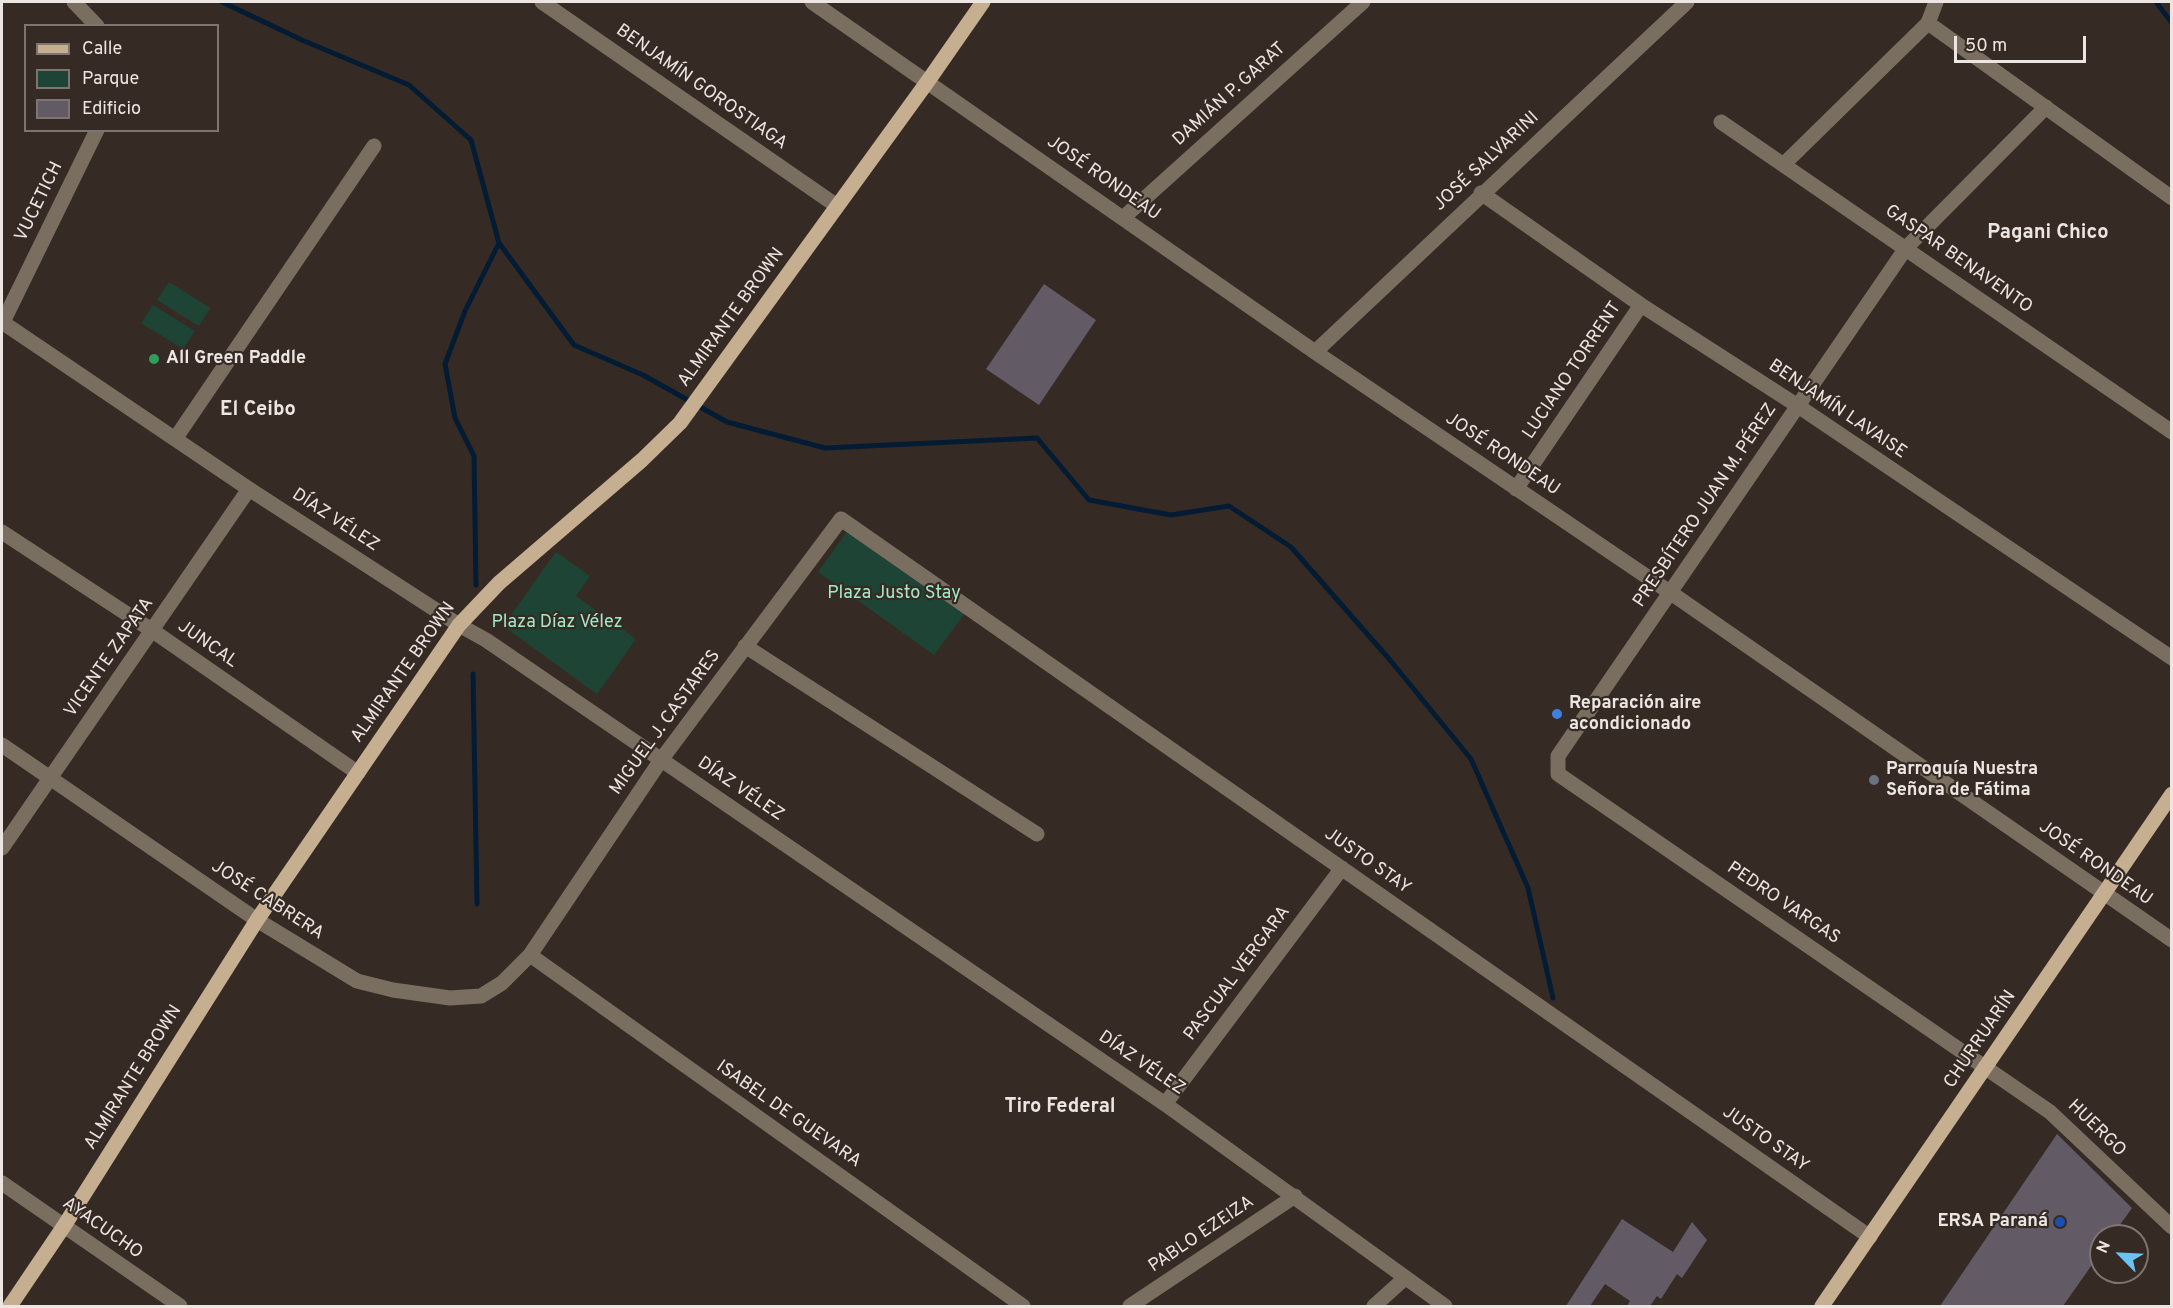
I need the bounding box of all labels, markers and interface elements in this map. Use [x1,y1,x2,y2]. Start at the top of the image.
street label: BENJAMÍN GOROSTIAGA [611,21,791,155]
legend [24,24,219,132]
scale bar [1957,24,2089,62]
text: 50 m [1965,35,2007,58]
text: Calle [82,38,122,61]
street label: DAMIÁN P. GARAT [1169,39,1291,151]
text: Parque [82,68,139,91]
text: Edificio [82,98,141,121]
street label: JOSÉ SALVARINI [1430,108,1544,216]
street label: JOSÉ RONDEAU [1042,132,1164,226]
street label: VUCETICH [11,159,69,245]
street label: GASPAR BENAVENTO [1880,201,2036,319]
district label: Pagani Chico [1987,222,2109,246]
street label: ALMIRANTE BROWN [674,244,790,392]
street label: LUCIANO TORRENT [1519,298,1627,444]
place label: All Green Paddle [166,348,306,370]
marker: All Green Paddle [147,352,161,366]
street label: BENJAMÍN LAVAISE [1764,356,1910,464]
district label: El Ceibo [220,399,296,423]
street label: PRESBÍTERO JUAN M. PÉREZ [1630,400,1782,612]
street label: JOSÉ RONDEAU [1441,409,1563,501]
street label: DÍAZ VÉLEZ [287,485,383,557]
park label: Plaza Justo Stay [827,583,961,605]
street label: VICENTE ZAPATA [61,594,159,722]
street label: ALMIRANTE BROWN [347,598,461,748]
park label: Plaza Díaz Vélez [492,612,622,634]
street label: JUNCAL [173,617,241,673]
street label: MIGUEL J. CASTARES [606,646,726,800]
place label: Reparación aire acondicionado [1569,693,1701,736]
marker: Reparación aire acondicionado [1550,707,1564,721]
street label: DÍAZ VÉLEZ [693,753,787,827]
place label: Parroquía Nuestra Señora de Fátima [1886,759,2038,802]
marker: Parroquía Nuestra Señora de Fátima [1867,773,1881,787]
street label: JOSÉ RONDEAU [2034,817,2156,911]
street label: JUSTO STAY [1320,824,1414,900]
street label: JOSÉ CABRERA [207,857,327,945]
street label: PEDRO VARGAS [1722,858,1844,950]
street label: PASCUAL VERGARA [1180,902,1296,1046]
street label: CHURRUARÍN [1940,987,2022,1093]
street label: ALMIRANTE BROWN [81,1002,187,1154]
street label: DÍAZ VÉLEZ [1094,1027,1188,1101]
street label: ISABEL DE GUEVARA [711,1057,865,1173]
district label: Tiro Federal [1004,1096,1116,1120]
street label: HUERGO [2062,1096,2130,1162]
street label: JUSTO STAY [1718,1102,1812,1178]
street label: PABLO EZEIZA [1145,1192,1259,1278]
street label: AYACUCHO [58,1193,146,1265]
place label: ERSA Paraná [1937,1211,2048,1233]
marker: ERSA Paraná [2053,1215,2067,1229]
north arrow [2089,1224,2149,1284]
text: N [2093,1238,2116,1257]

